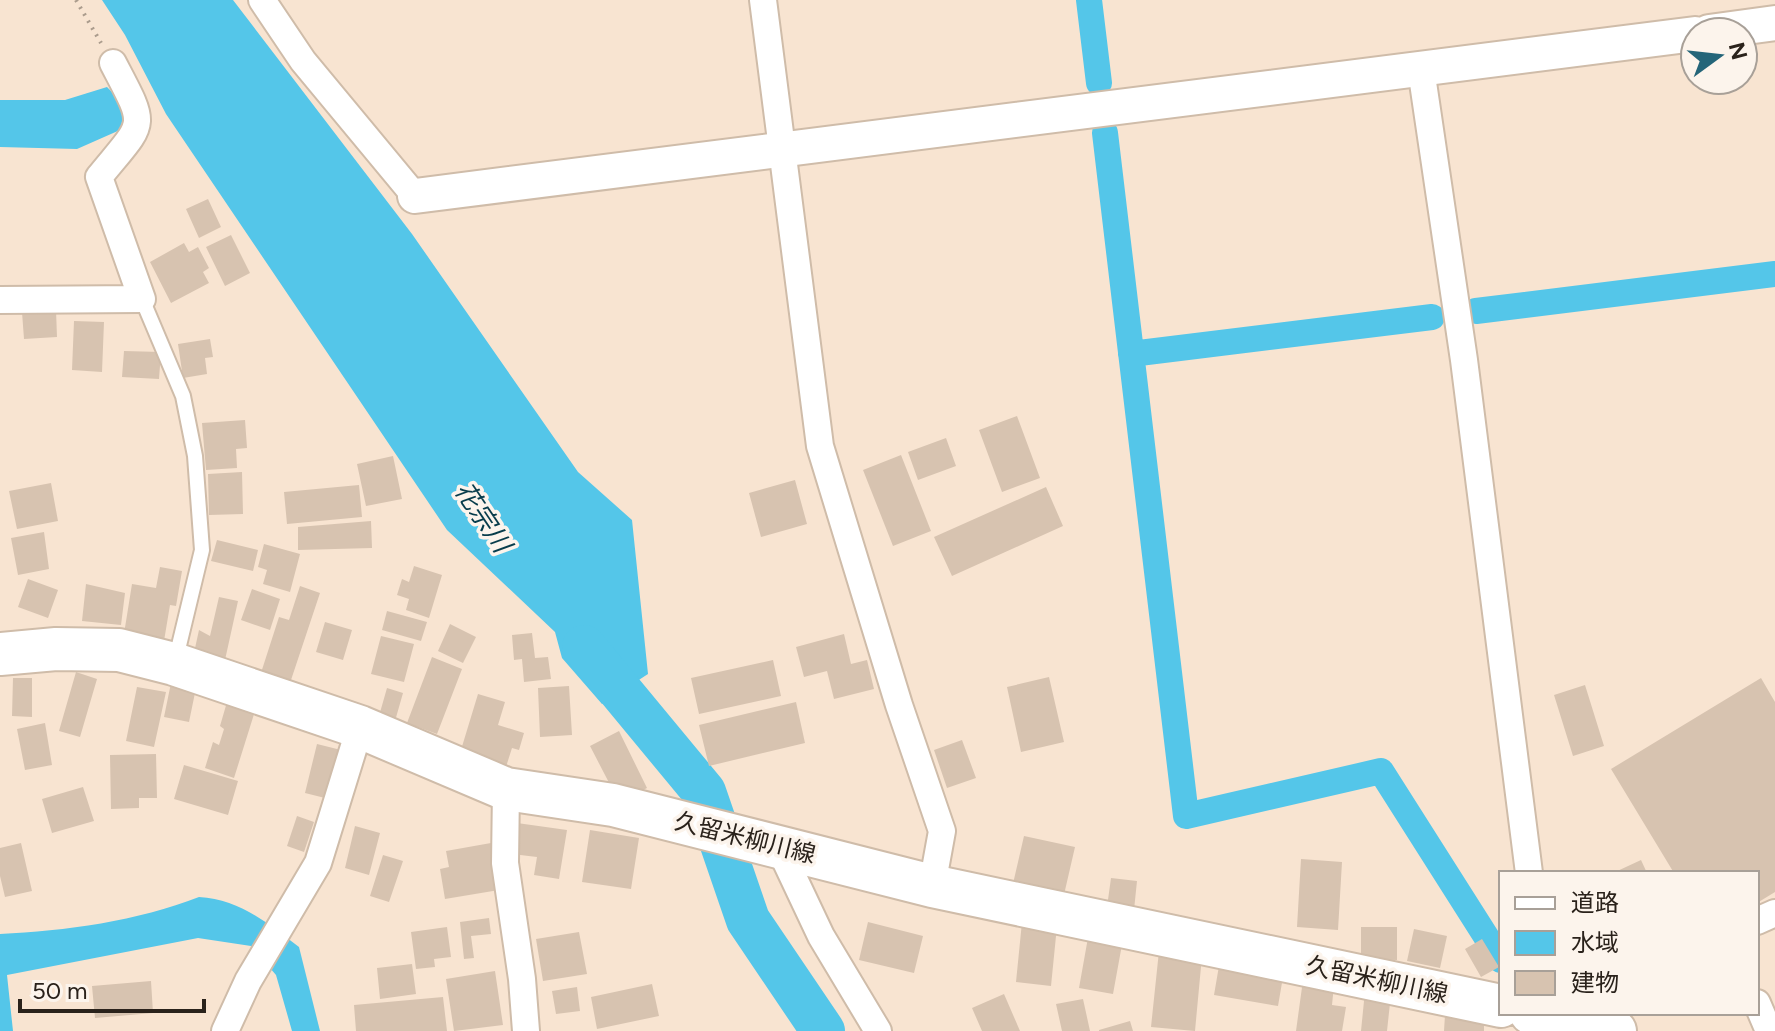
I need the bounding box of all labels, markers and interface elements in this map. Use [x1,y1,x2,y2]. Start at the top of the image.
north arrow [1679,16,1759,96]
text: N [1723,39,1753,63]
water label: 花宗川 [448,476,520,561]
street label: 久留米柳川線 [672,806,818,869]
legend [1499,871,1759,1015]
text: 道路 [1571,888,1619,917]
text: 水域 [1571,928,1619,957]
street label: 久留米柳川線 [1304,950,1451,1009]
scale bar [20,963,204,1013]
text: 建物 [1571,968,1619,997]
text: 50 m [32,976,88,1005]

